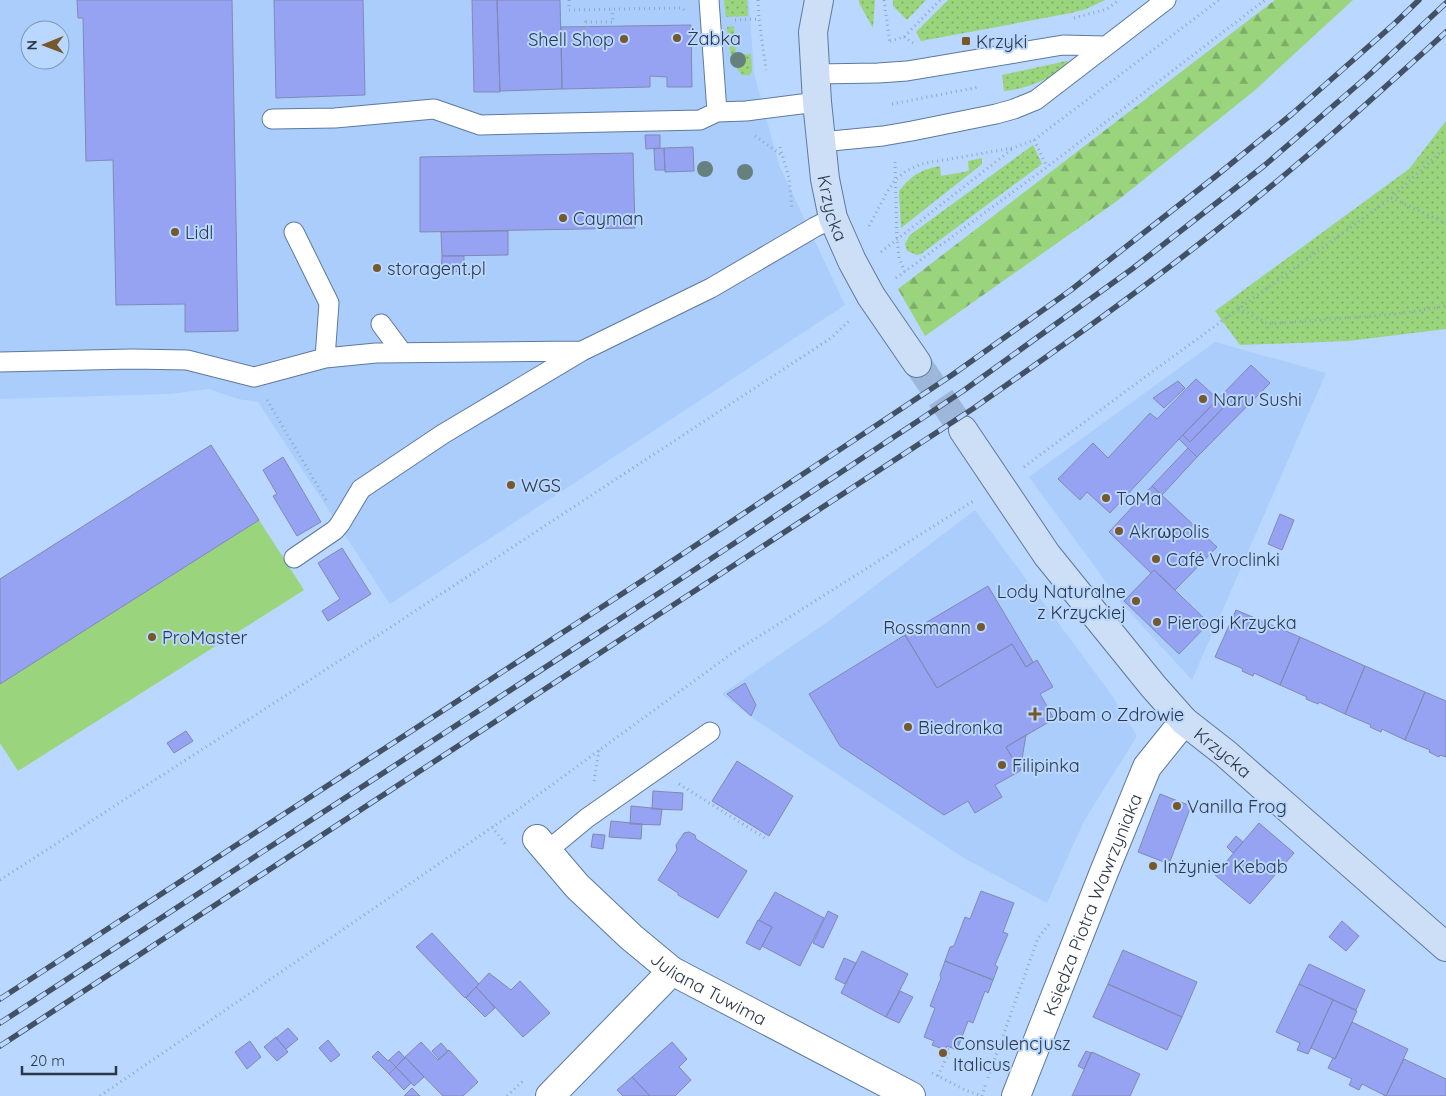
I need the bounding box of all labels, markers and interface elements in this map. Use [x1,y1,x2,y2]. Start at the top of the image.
north arrow [20,20,70,70]
place label: Żabka [687,27,741,50]
place label: Shell Shop [528,28,614,51]
place label: Krzyki [976,30,1027,53]
marker: Żabka [671,32,683,44]
marker: Shell Shop [618,33,630,45]
marker: Krzyki [960,35,972,47]
text: N [23,40,41,51]
street label: Krzycka [813,173,853,244]
place label: Cayman [573,207,644,230]
marker: Cayman [557,212,569,224]
place label: Lidl [185,221,213,244]
marker: Lidl [169,226,181,238]
place label: storagent.pl [387,257,486,280]
marker: storagent.pl [371,262,383,274]
place label: Naru Sushi [1213,388,1302,411]
marker: Naru Sushi [1197,393,1209,405]
place label: WGS [521,474,561,497]
marker: WGS [505,479,517,491]
place label: ToMa [1116,487,1161,510]
marker: ToMa [1100,492,1112,504]
place label: Akrωpolis [1129,520,1209,543]
marker: Akrωpolis [1113,525,1125,537]
place label: Café Vroclinki [1166,548,1280,571]
marker: Café Vroclinki [1150,553,1162,565]
place label: Lody Naturalne z Krzyckiej [997,580,1126,624]
marker: Lody Naturalne z Krzyckiej [1130,595,1142,607]
place label: Pierogi Krzycka [1167,611,1297,634]
place label: Rossmann [883,616,971,639]
marker: Pierogi Krzycka [1151,616,1163,628]
marker: Rossmann [975,621,987,633]
place label: ProMaster [162,626,248,649]
marker: ProMaster [146,631,158,643]
place label: Dbam o Zdrowie [1045,703,1184,726]
marker: Dbam o Zdrowie [1029,708,1041,720]
place label: Biedronka [918,716,1003,739]
marker: Biedronka [902,721,914,733]
street label: Krzycka [1190,722,1257,783]
place label: Filipinka [1012,754,1080,777]
marker: Filipinka [996,759,1008,771]
street label: Księdza Piotra Wawrzyniaka [1037,790,1146,1019]
place label: Vanilla Frog [1187,795,1287,818]
marker: Vanilla Frog [1171,800,1183,812]
place label: Inżynier Kebab [1163,855,1288,878]
marker: Inżynier Kebab [1147,860,1159,872]
street label: Juliana Tuwima [646,947,771,1030]
place label: Consulencjusz Italicus [953,1032,1071,1076]
scale bar [22,1044,116,1076]
marker: Consulencjusz Italicus [937,1047,949,1059]
text: 20 m [30,1051,65,1070]

